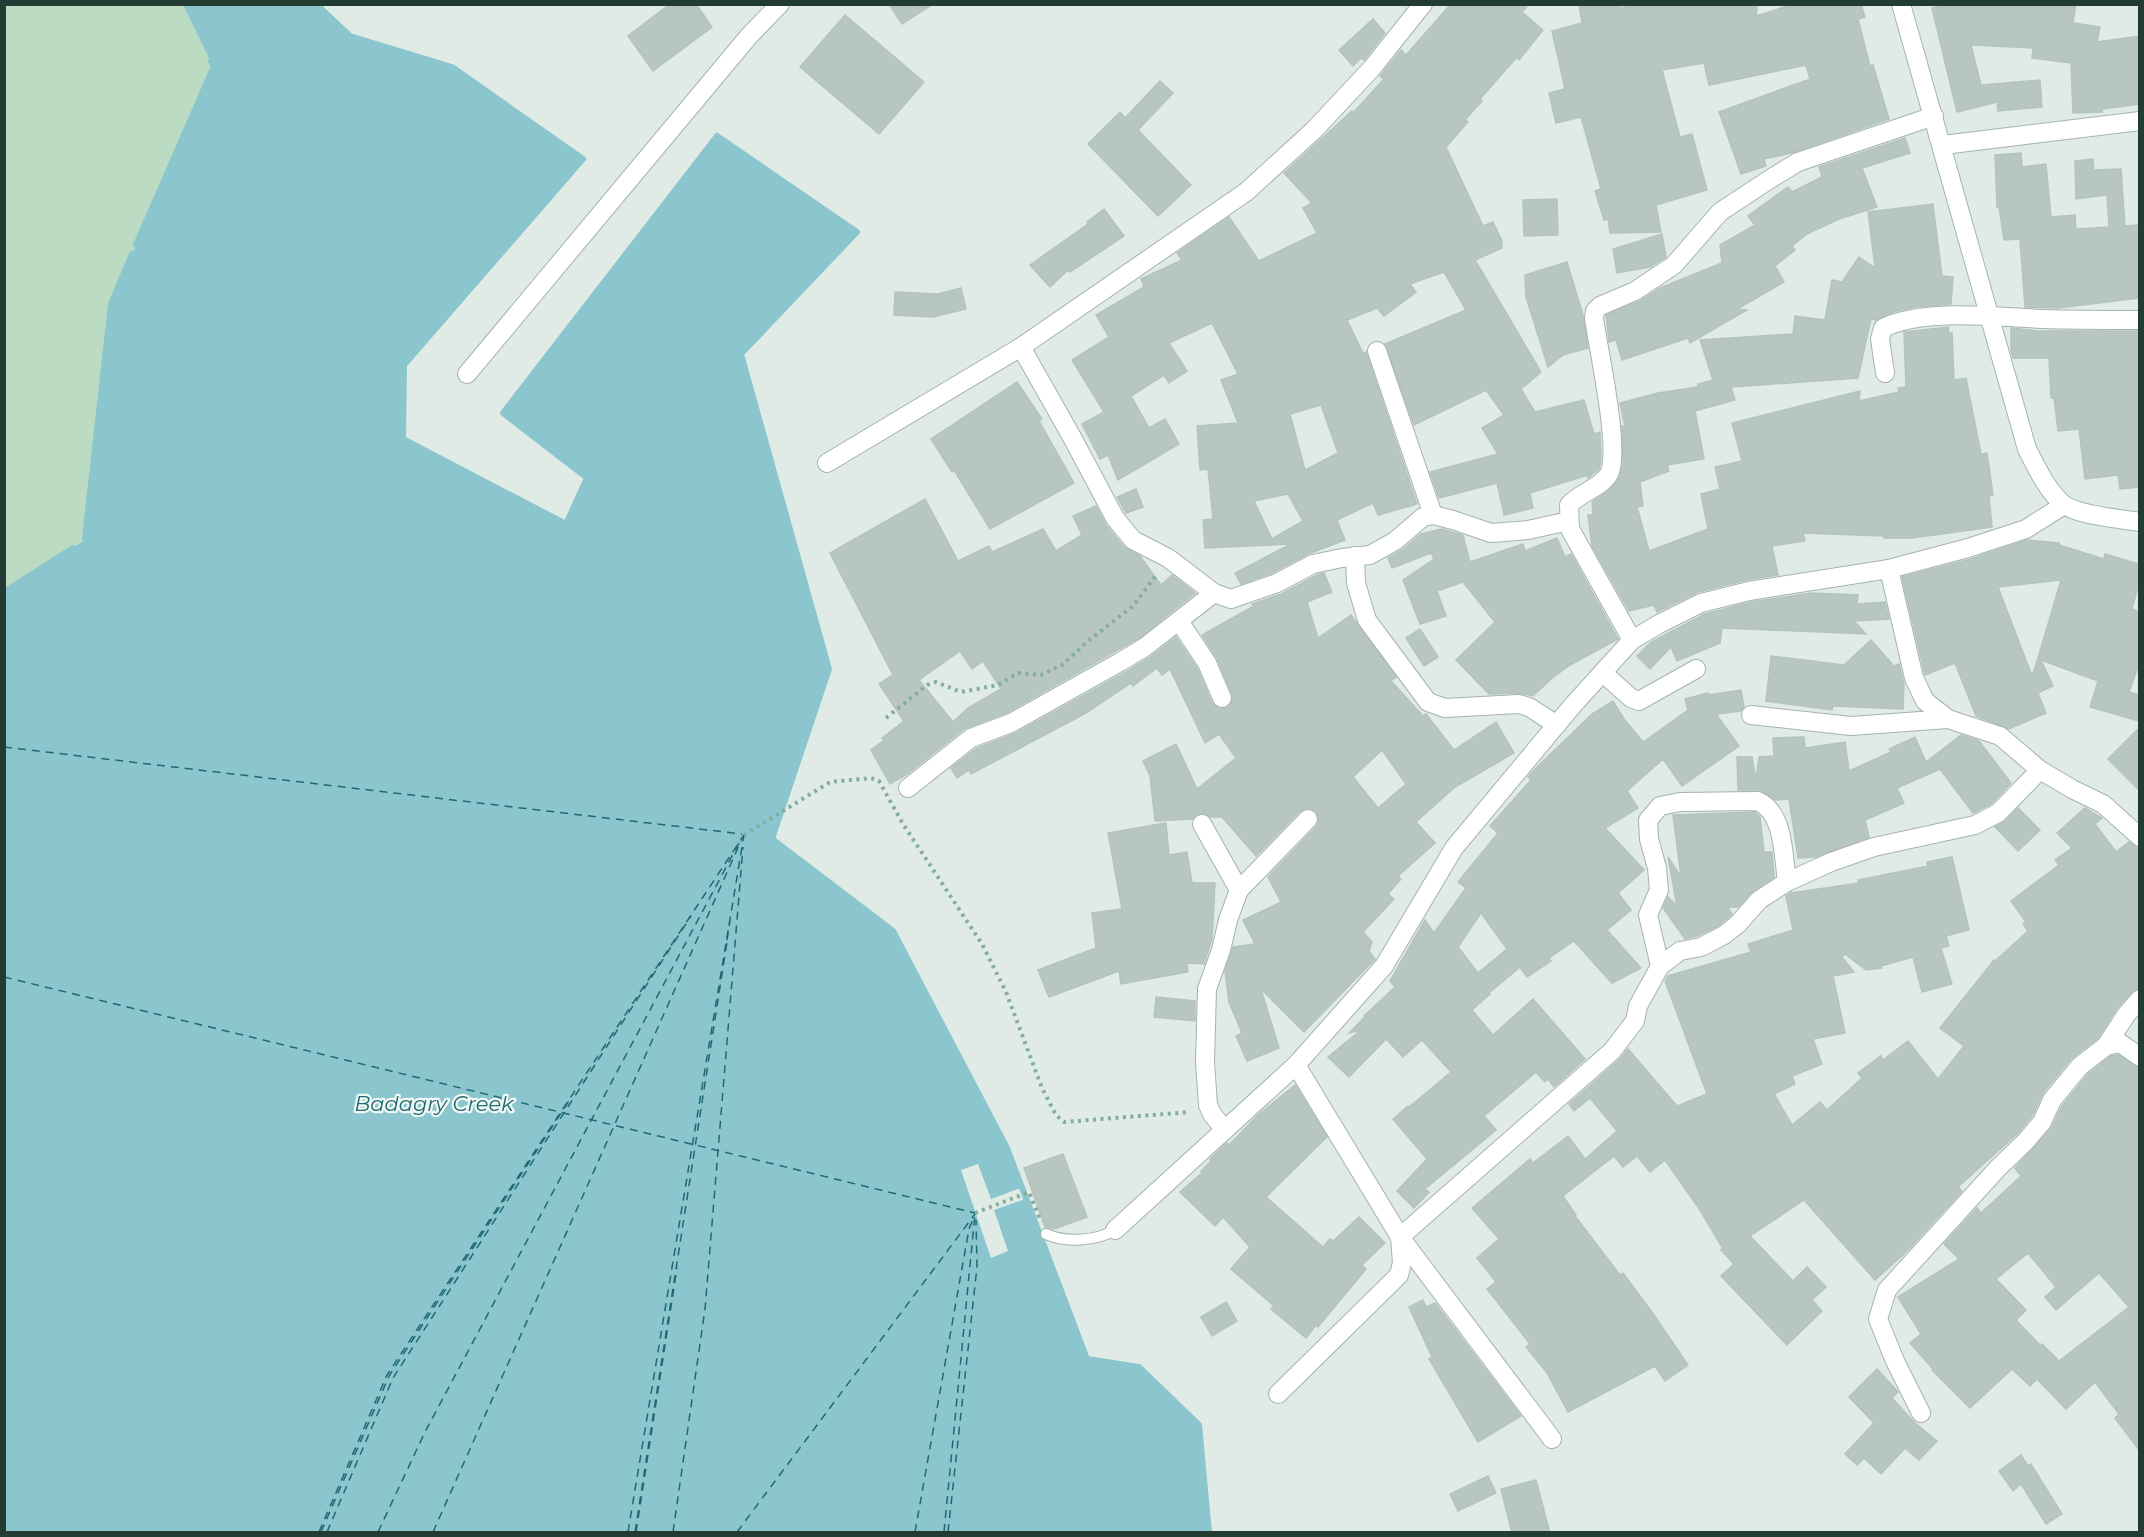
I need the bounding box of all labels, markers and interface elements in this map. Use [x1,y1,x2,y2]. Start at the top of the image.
water label: Badagry Creek [354,1091,515,1116]

